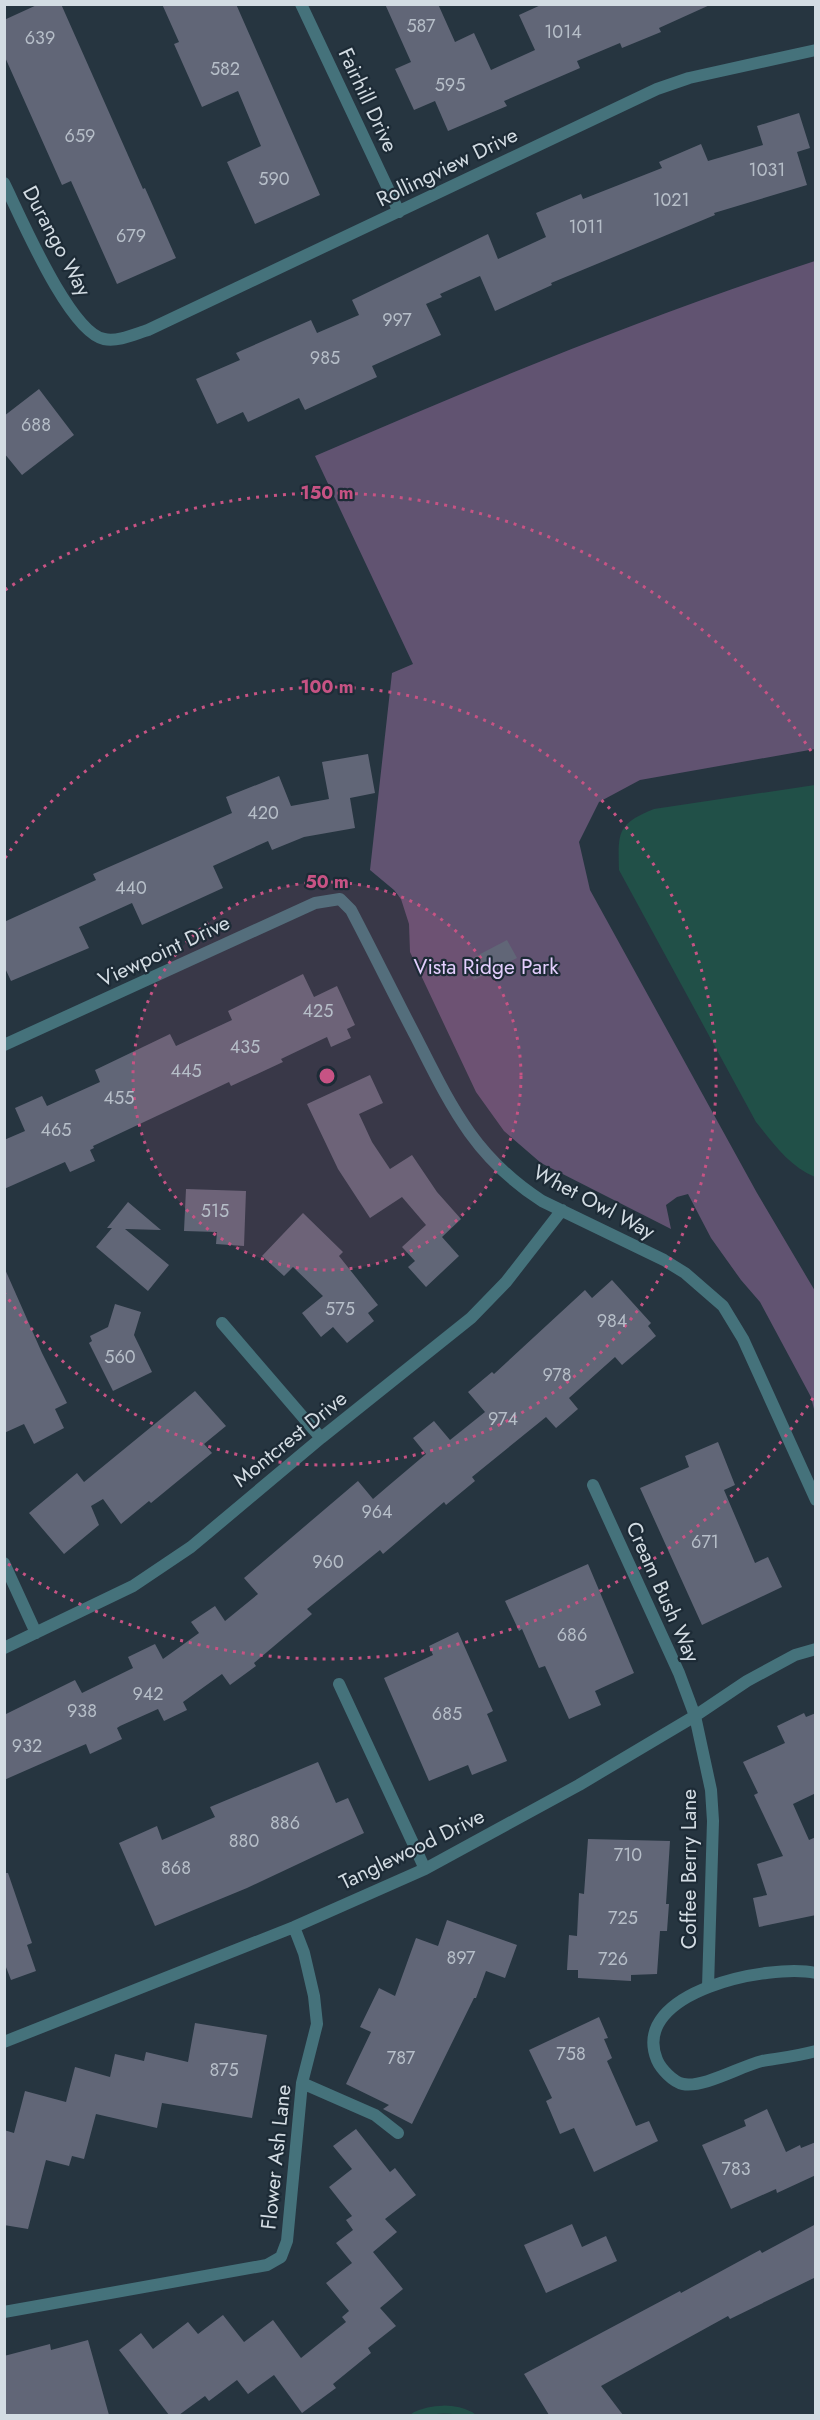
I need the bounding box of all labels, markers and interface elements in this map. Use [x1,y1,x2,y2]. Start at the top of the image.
house number: 587 [406,13,436,39]
house number: 1014 [544,19,582,45]
house number: 639 [25,25,55,51]
street label: Fairhill Drive [331,43,405,157]
house number: 582 [210,56,240,82]
house number: 595 [435,72,465,98]
street label: Rollingview Drive [371,120,523,214]
house number: 659 [65,123,95,149]
house number: 1031 [749,157,785,183]
house number: 590 [258,166,290,192]
street label: Durango Way [15,180,99,302]
house number: 1021 [652,187,690,213]
house number: 1011 [568,214,604,240]
house number: 679 [116,223,146,249]
house number: 997 [382,307,412,333]
house number: 985 [310,345,340,371]
house number: 688 [21,412,51,438]
text: 150 m [301,480,353,506]
text: 100 m [300,674,354,700]
house number: 420 [247,800,279,826]
text: 50 m [305,869,349,895]
house number: 440 [115,875,147,901]
street label: Viewpoint Drive [93,907,235,995]
park label: Vista Ridge Park [414,952,559,982]
house number: 425 [303,998,333,1024]
house number: 435 [230,1034,260,1060]
house number: 445 [170,1058,202,1084]
centre of rings [317,1066,337,1086]
house number: 455 [104,1085,134,1111]
house number: 465 [40,1117,72,1143]
street label: Whet Owl Way [528,1157,661,1247]
house number: 515 [201,1198,229,1224]
house number: 575 [325,1296,355,1322]
house number: 984 [597,1308,627,1334]
house number: 560 [104,1344,136,1370]
house number: 978 [542,1362,572,1388]
street label: Montcrest Drive [227,1384,353,1494]
house number: 974 [488,1406,518,1432]
house number: 964 [361,1499,393,1525]
street label: Cream Bush Way [619,1517,708,1668]
house number: 671 [691,1529,719,1555]
house number: 960 [312,1549,344,1575]
house number: 686 [557,1622,587,1648]
house number: 942 [132,1681,164,1707]
house number: 938 [67,1698,97,1724]
house number: 685 [432,1701,462,1727]
house number: 932 [12,1733,42,1759]
street label: Coffee Berry Lane [674,1789,704,1949]
street label: Tanglewood Drive [334,1801,490,1897]
house number: 886 [270,1810,300,1836]
house number: 880 [229,1828,259,1854]
house number: 710 [614,1842,642,1868]
house number: 868 [161,1855,191,1881]
house number: 725 [608,1905,638,1931]
house number: 897 [446,1945,476,1971]
house number: 726 [598,1946,628,1972]
house number: 758 [556,2041,586,2067]
house number: 787 [387,2045,416,2071]
house number: 875 [209,2057,239,2083]
street label: Flower Ash Lane [253,2083,299,2231]
house number: 783 [721,2156,751,2182]

